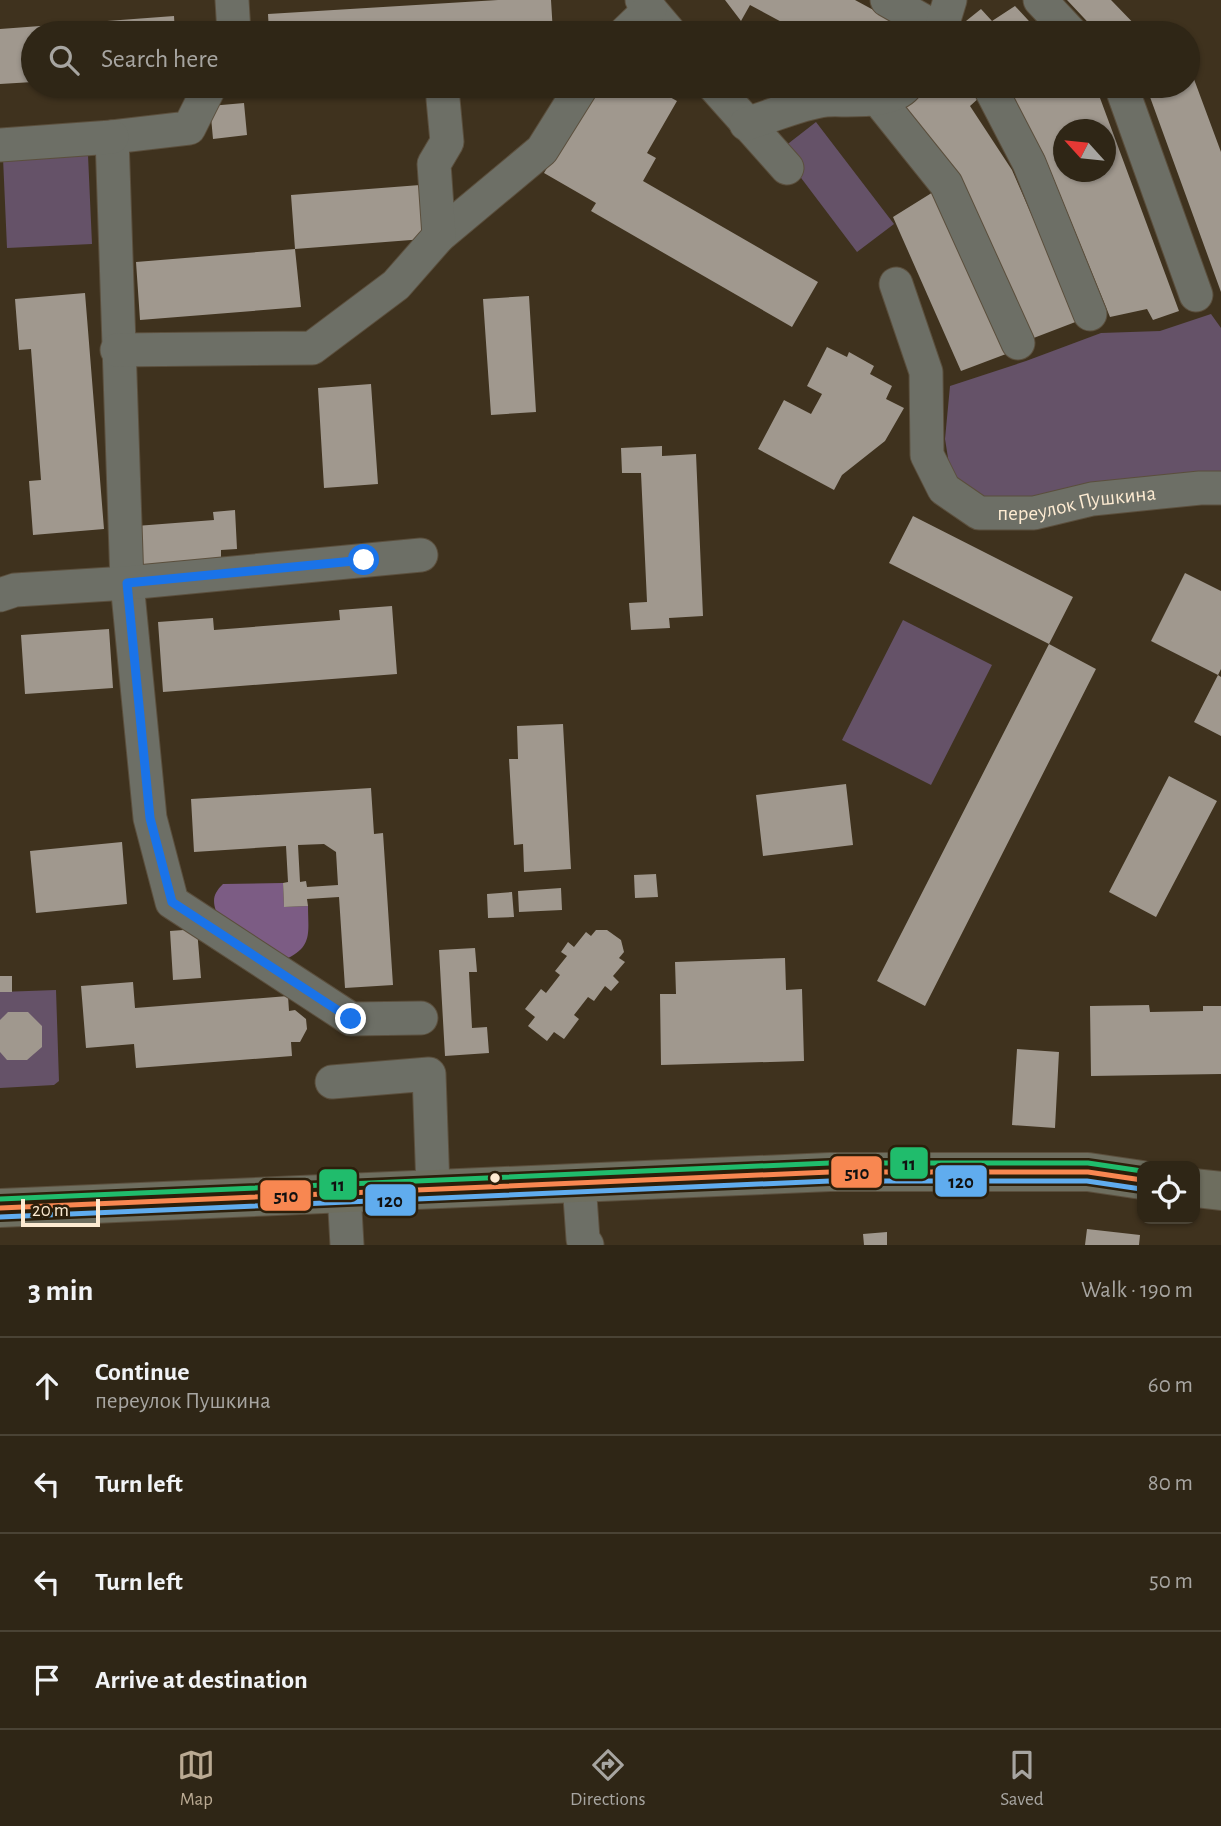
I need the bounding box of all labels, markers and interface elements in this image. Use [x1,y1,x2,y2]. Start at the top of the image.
search box [21,21,1200,98]
icon: search [45,41,83,79]
text: Search here [101,46,219,72]
north arrow [1053,119,1116,182]
street label: переулок Пушкина [997,483,1157,524]
route start [348,544,379,575]
route end [335,1003,366,1034]
line badge: 11 [889,1146,929,1180]
line badge: 510 [830,1155,883,1189]
text: 11 [902,1155,916,1174]
map controls [1137,1161,1200,1224]
button: locate [1137,1161,1200,1224]
text: 510 [845,1164,870,1183]
line badge: 120 [934,1164,988,1198]
line badge: 11 [318,1168,358,1201]
unlabelled marker [488,1171,502,1185]
text: 120 [948,1173,974,1192]
text: 11 [331,1176,345,1195]
line badge: 510 [259,1179,312,1212]
line badge: 120 [364,1183,417,1217]
text: 510 [274,1187,299,1206]
text: 120 [377,1192,403,1211]
scale bar [21,1196,100,1228]
text: 20 m [32,1201,69,1220]
text: 3 min [28,1276,93,1306]
text: Walk · 190 m [1081,1279,1193,1302]
text: Continue [95,1359,190,1385]
icon: ahead [28,1367,66,1405]
text: 60 m [1148,1374,1193,1397]
text: переулок Пушкина [95,1390,271,1413]
icon: left [28,1465,66,1503]
text: Turn left [95,1471,183,1497]
text: 80 m [1148,1472,1193,1495]
icon: left [28,1563,66,1601]
text: Turn left [95,1569,183,1595]
text: 50 m [1149,1570,1193,1593]
icon: arrive [28,1661,66,1699]
text: Arrive at destination [95,1667,308,1693]
tab: Map [177,1746,215,1811]
tab: Directions [570,1746,646,1811]
tab: Saved [1000,1746,1044,1811]

